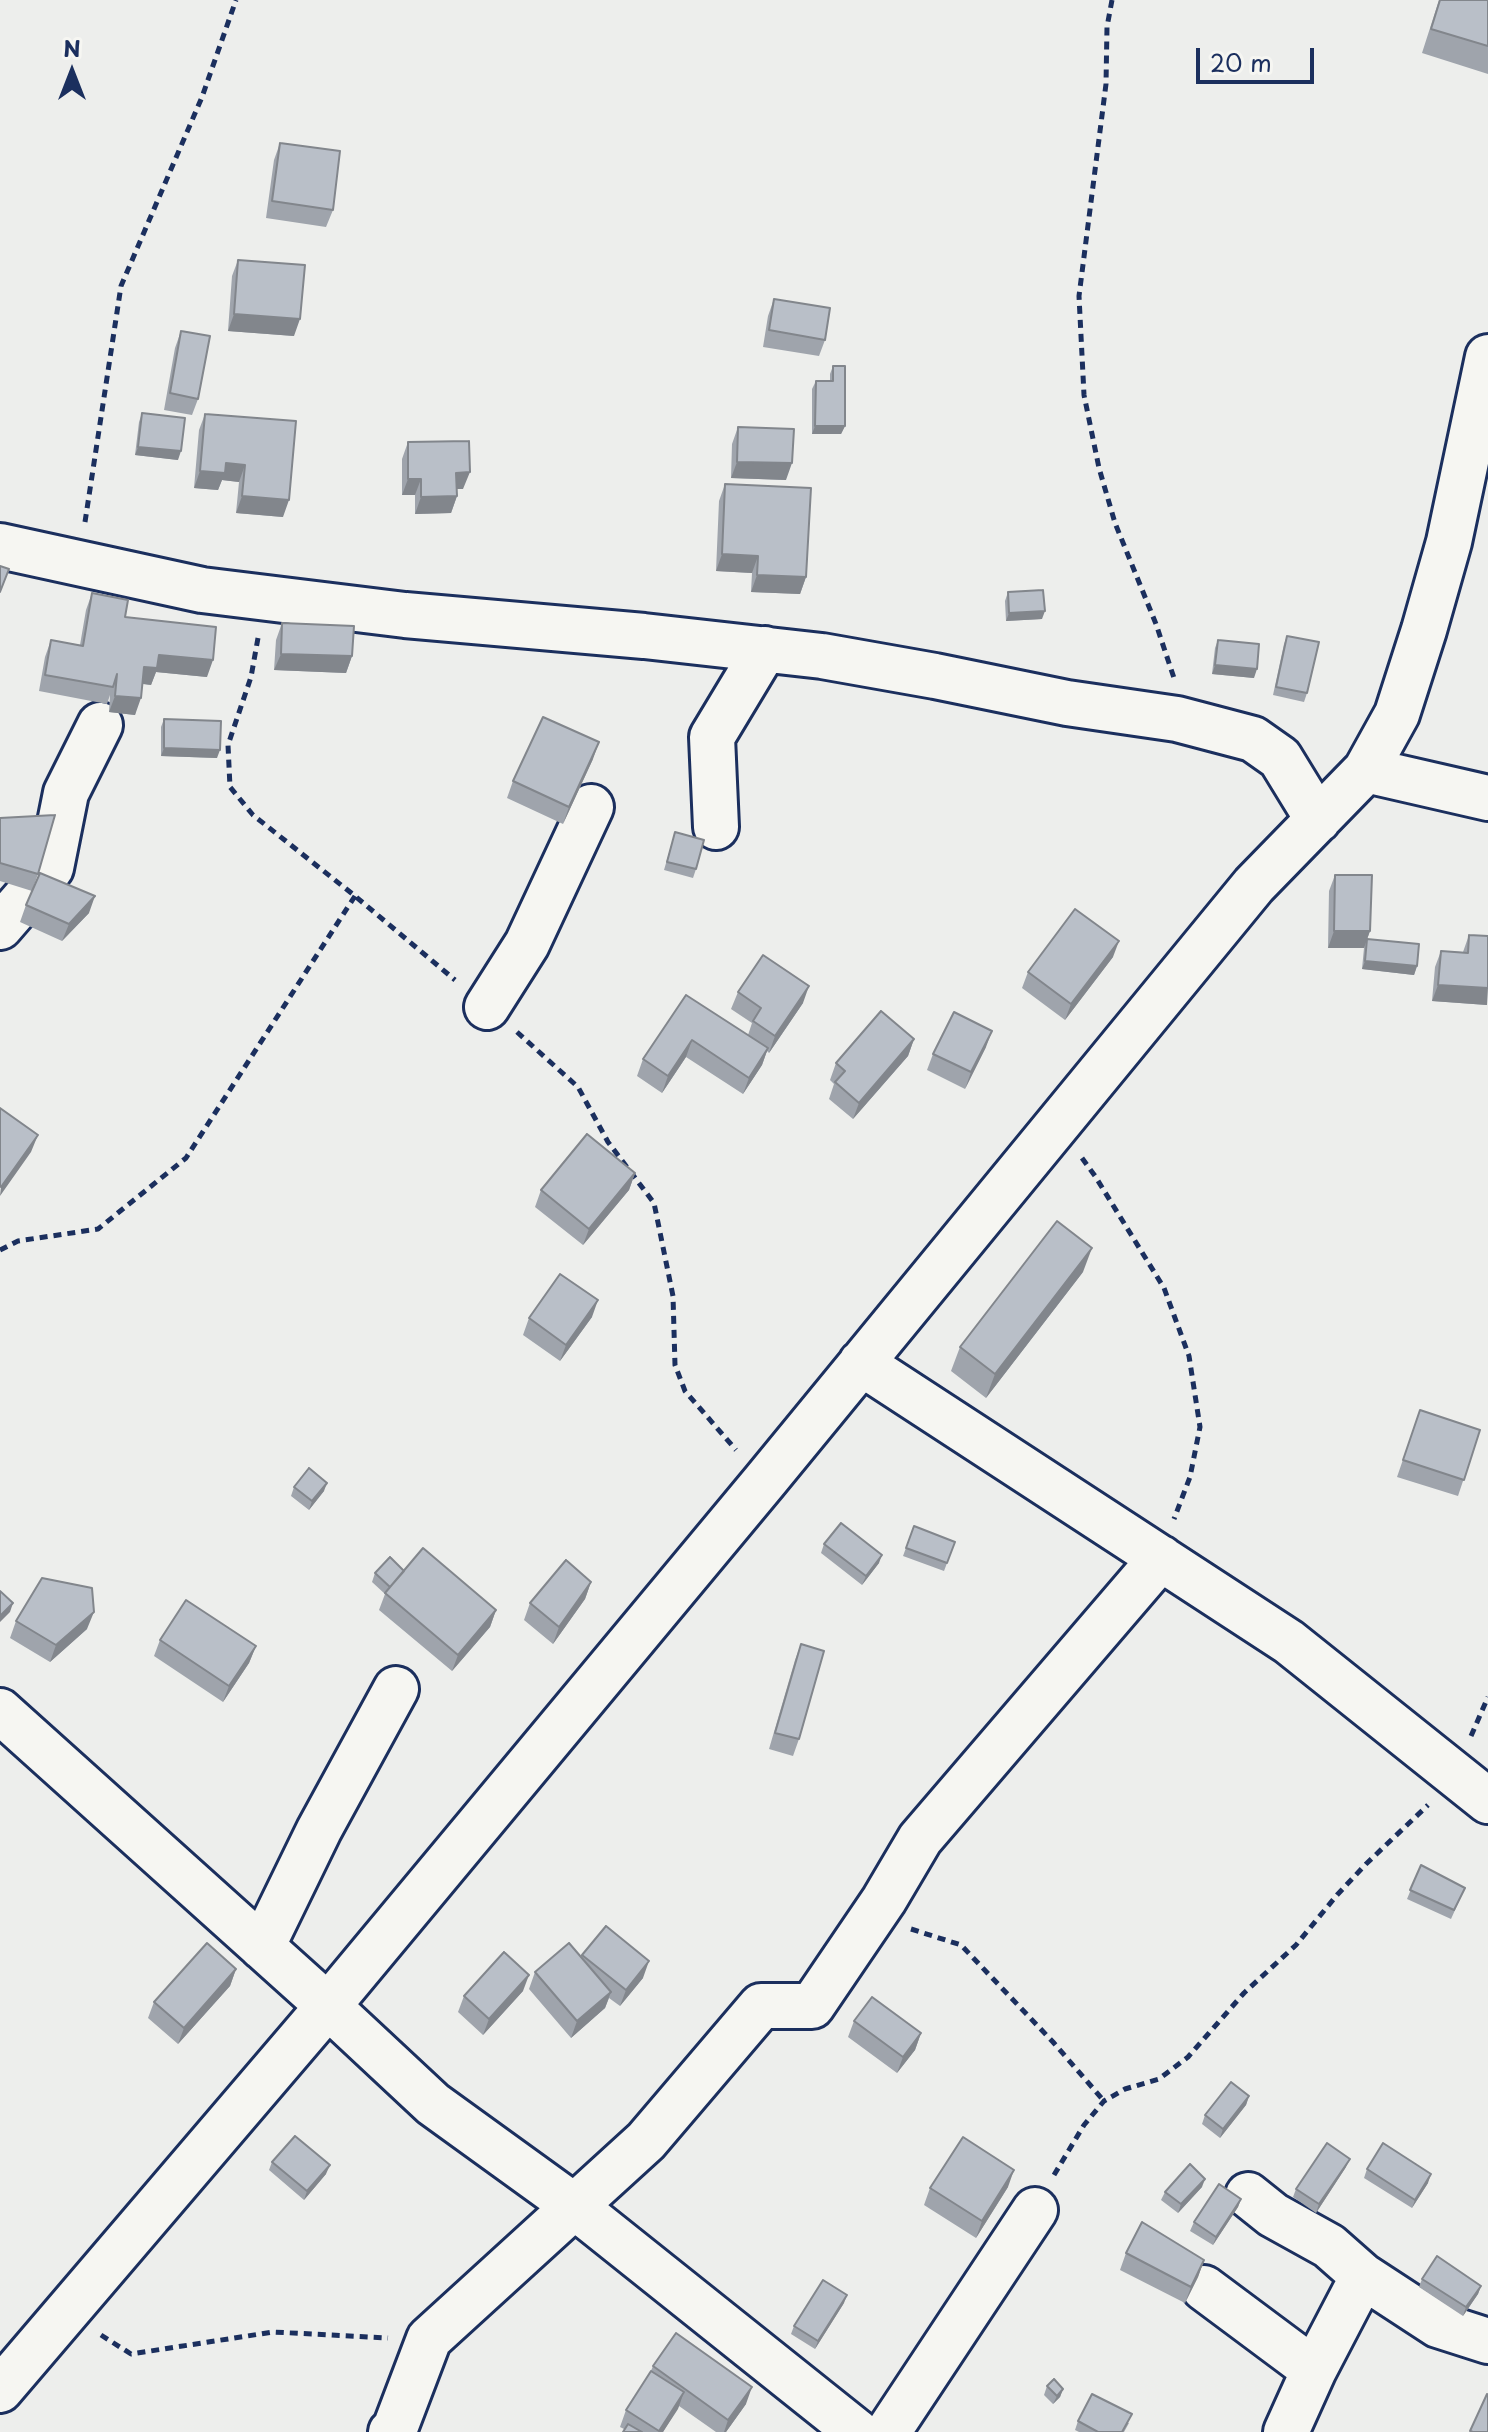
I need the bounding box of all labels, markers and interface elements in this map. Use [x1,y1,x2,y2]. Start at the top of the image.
text: N [63,31,81,64]
north arrow [32,32,112,112]
scale bar [1200,32,1318,82]
text: 20 m [1210,44,1272,80]

